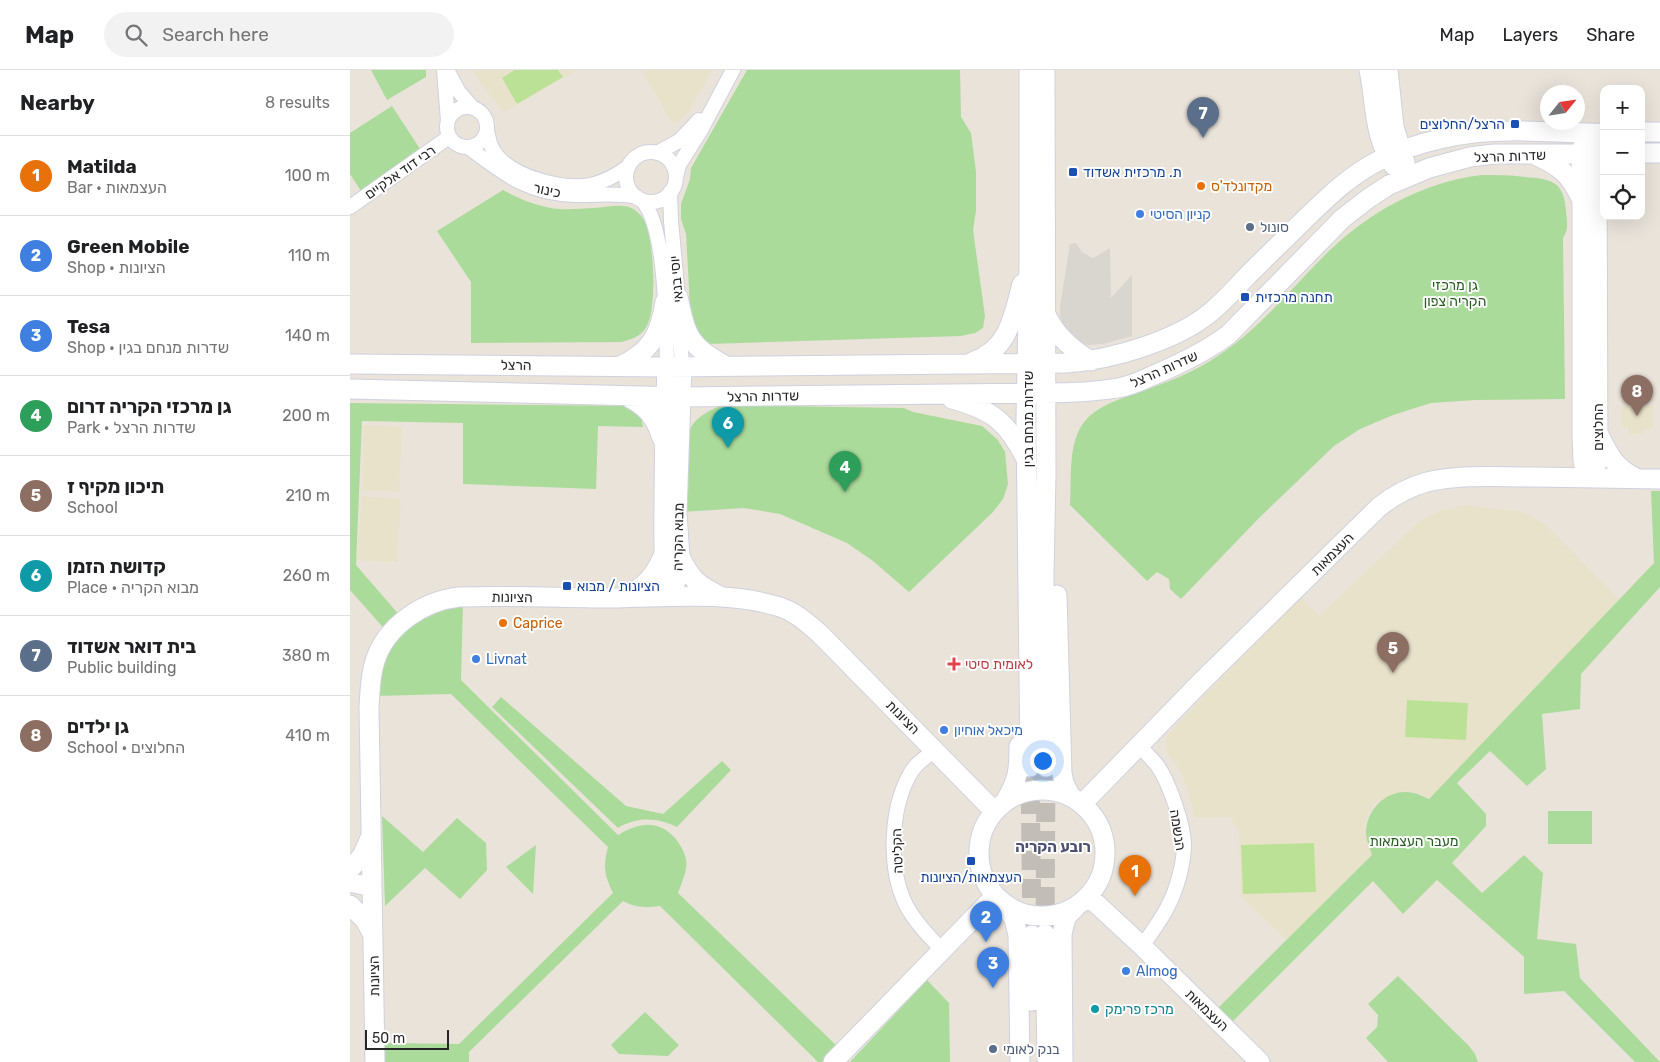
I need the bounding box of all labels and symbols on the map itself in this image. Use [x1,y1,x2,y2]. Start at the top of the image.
north arrow [1540,85,1585,130]
pin: 7 [1187,97,1219,138]
place label: הרצל/החלוצים [1420,116,1505,133]
marker: הרצל/החלוצים [1509,118,1521,130]
street label: רבי דוד אלקיים [362,142,439,203]
street label: שדרות הרצל [1474,147,1546,166]
place label: ת. מרכזית אשדוד [1083,164,1182,181]
marker: ת. מרכזית אשדוד [1067,166,1079,178]
place label: מקדונלד'ס [1211,178,1272,195]
street label: כינור [532,179,562,202]
marker: מקדונלד'ס [1195,180,1207,192]
place label: קניון הסיטי [1150,206,1211,223]
marker: קניון הסיטי [1134,208,1146,220]
place label: סונול [1260,219,1289,236]
marker: סונול [1244,221,1256,233]
street label: יוסי בנאי [666,255,687,303]
park label: גן מרכזי הקריה צפון [1424,277,1486,310]
place label: תחנה מרכזית [1255,289,1333,306]
marker: תחנה מרכזית [1239,291,1251,303]
street label: שדרות הרצל [1128,347,1201,392]
street label: הרצל [500,357,532,374]
street label: שדרות מנחם בגין [1020,371,1037,467]
pin: 8 [1621,375,1653,416]
street label: שדרות הרצל [727,387,799,406]
street label: החלוצים [1590,403,1607,451]
pin: 6 [712,407,744,448]
pin: 4 [829,451,861,492]
street label: מבוא הקריה [669,503,688,571]
street label: העצמאות [1307,529,1357,579]
place label: הציונות / מבוא [577,578,660,595]
marker: הציונות / מבוא [561,580,573,592]
street label: הציונות [491,589,533,606]
place label: Caprice [513,615,563,632]
marker: Caprice [497,617,509,629]
pin: 5 [1377,632,1409,673]
place label: Livnat [486,651,527,668]
marker: Livnat [470,653,482,665]
place label: לאומית סיטי [965,656,1033,673]
marker: לאומית סיטי [947,657,961,671]
street label: הציונות [882,697,923,738]
place label: מיכאל אוחיון [954,722,1023,739]
marker: מיכאל אוחיון [938,724,950,736]
your location [1030,748,1056,774]
street label: הנשמה [1166,808,1189,852]
street label: הקליטה [888,828,907,874]
park label: מעבר העצמאות [1370,833,1458,850]
district label: רובע הקריה [1015,838,1091,856]
marker: העצמאות/הציונות [965,855,977,867]
pin: 1 [1119,855,1151,896]
place label: העצמאות/הציונות [920,869,1022,886]
pin: 2 [970,901,1002,942]
pin: 3 [977,947,1009,988]
street label: הציונות [366,955,383,997]
place label: Almog [1136,963,1178,980]
marker: Almog [1120,965,1132,977]
street label: העצמאות [1181,986,1232,1035]
place label: מרכז פרימק [1105,1001,1174,1018]
marker: מרכז פרימק [1089,1003,1101,1015]
scale bar [365,1027,449,1050]
place label: בנק לאומי [1003,1041,1060,1058]
marker: בנק לאומי [987,1043,999,1055]

